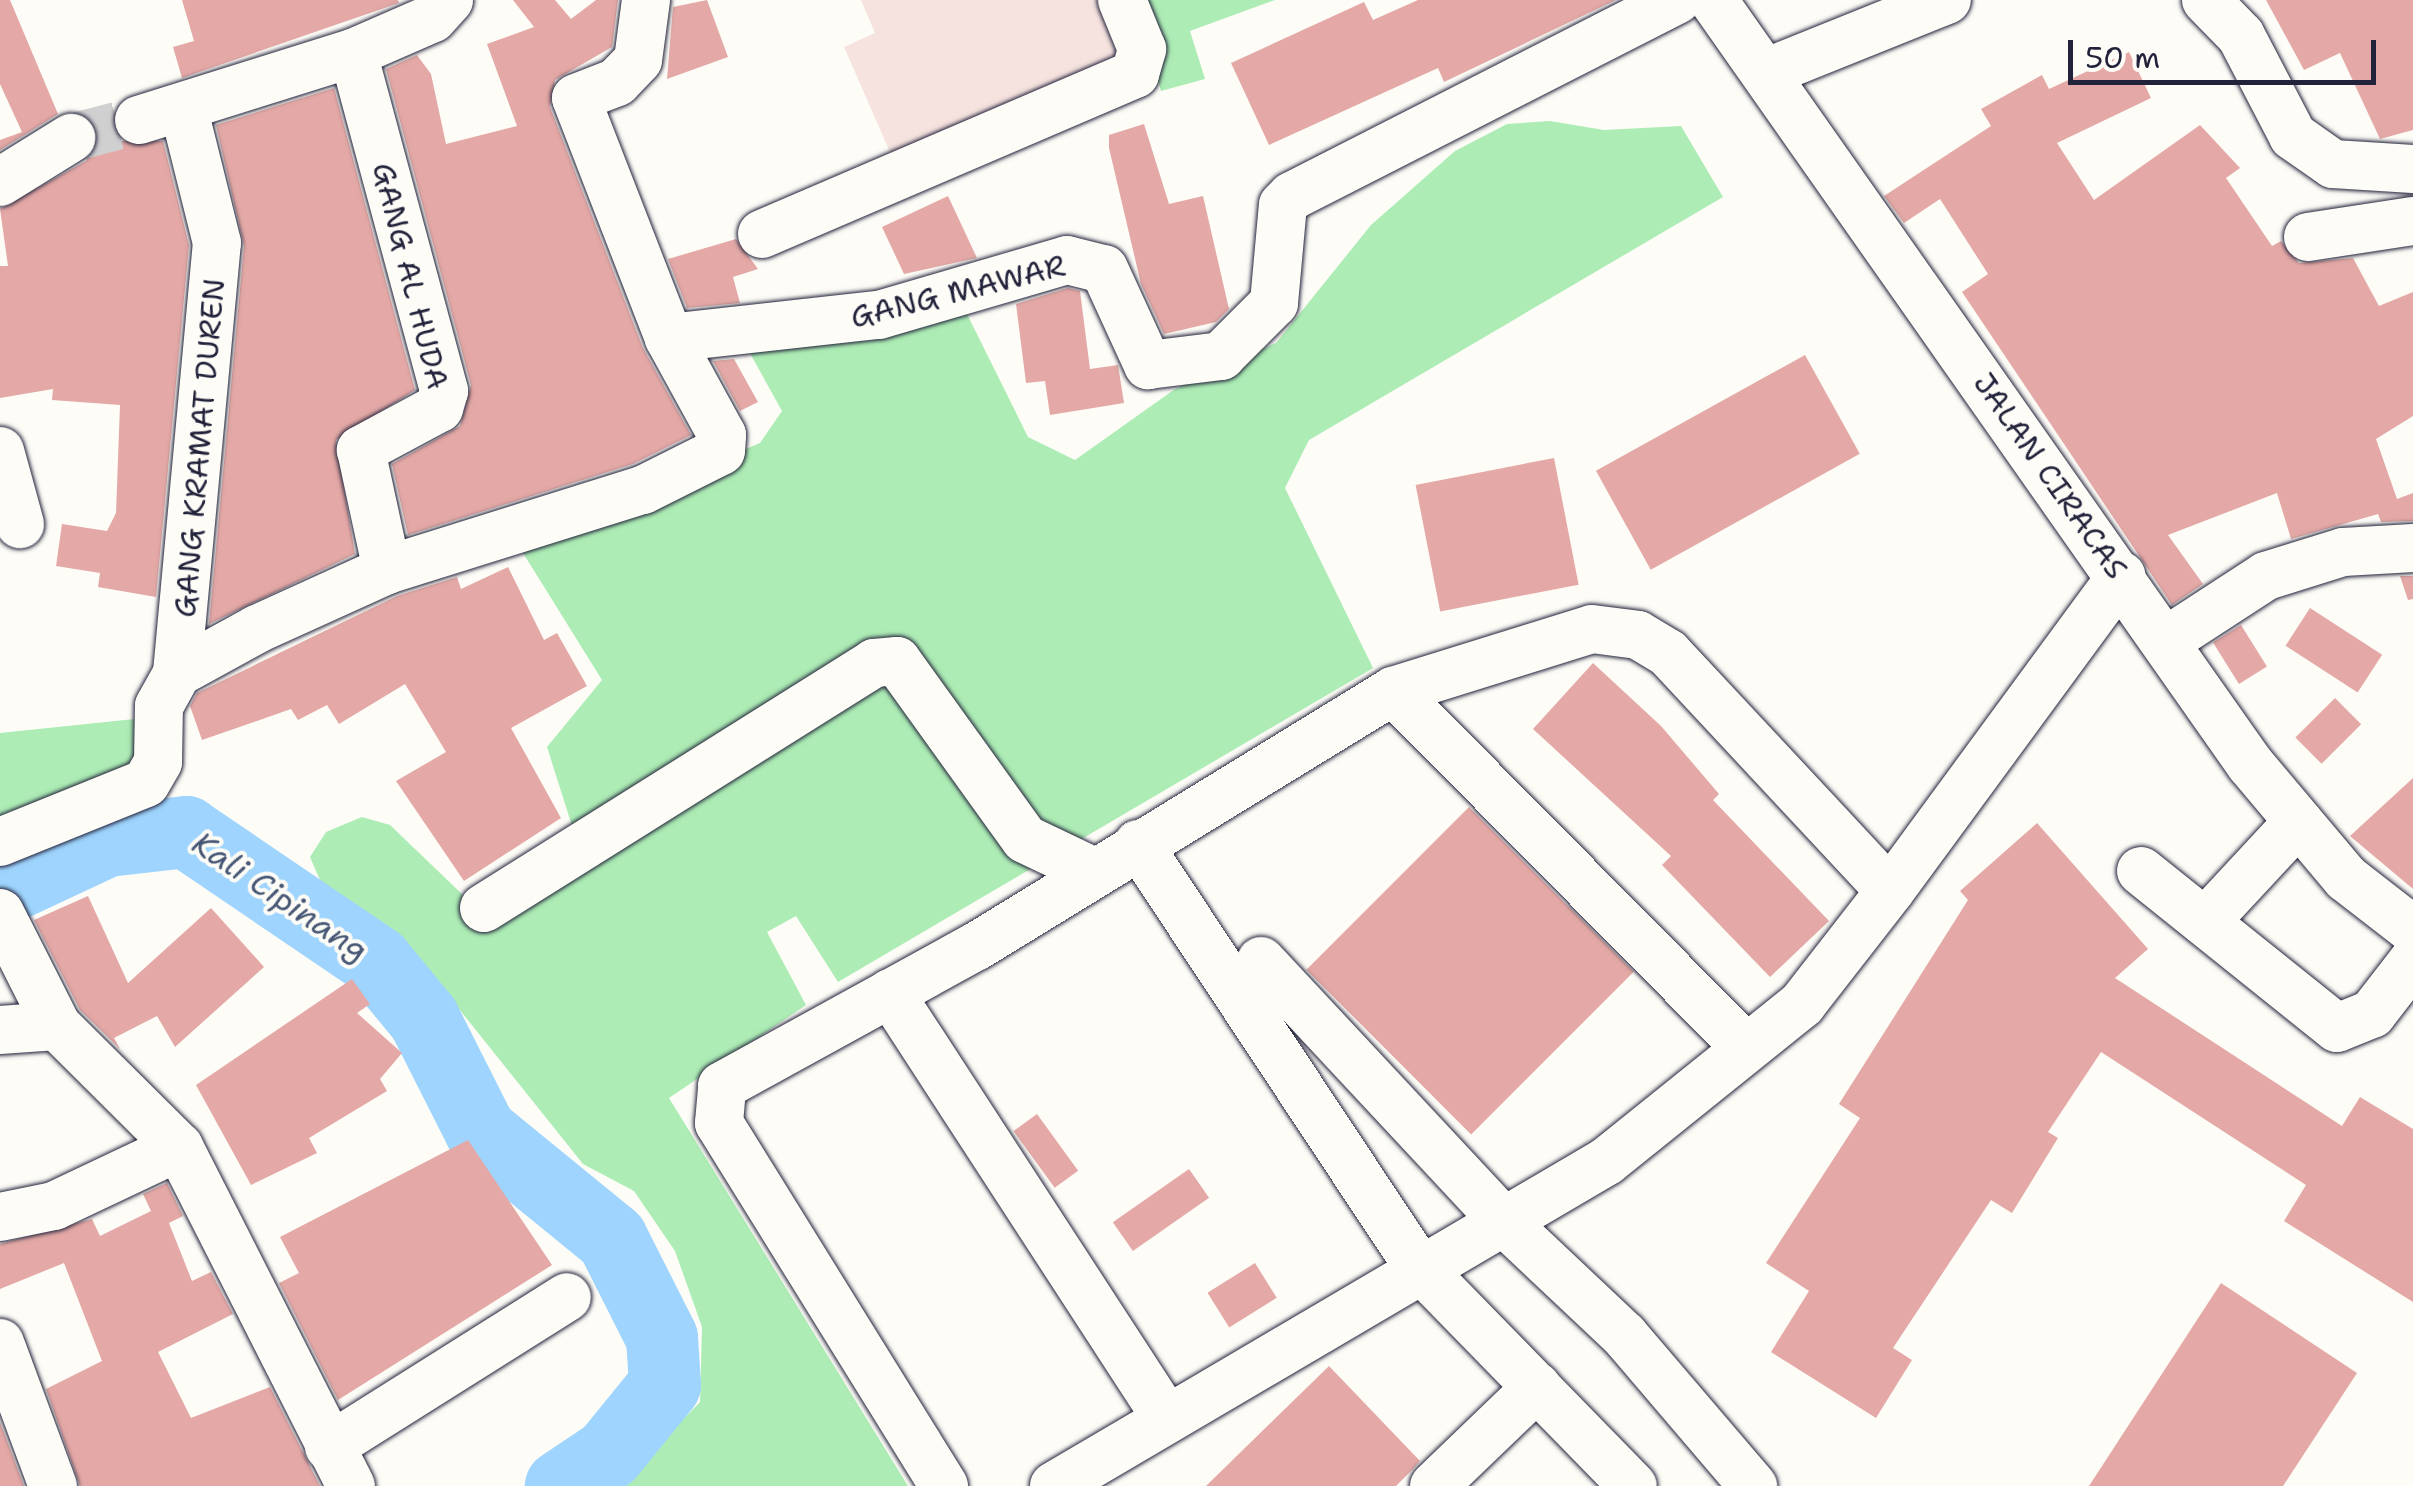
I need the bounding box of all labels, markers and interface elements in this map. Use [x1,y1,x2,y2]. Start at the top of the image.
scale bar [2073,20,2380,82]
text: 50 m [2085,37,2160,78]
street label: GANG AL HUDA [364,159,456,393]
street label: GANG MAWAR [847,248,1069,336]
street label: GANG KRAMAT DUREN [167,277,233,619]
street label: JALAN CIRACAS [1966,366,2134,586]
water label: Kali Cipinang [185,824,375,970]

